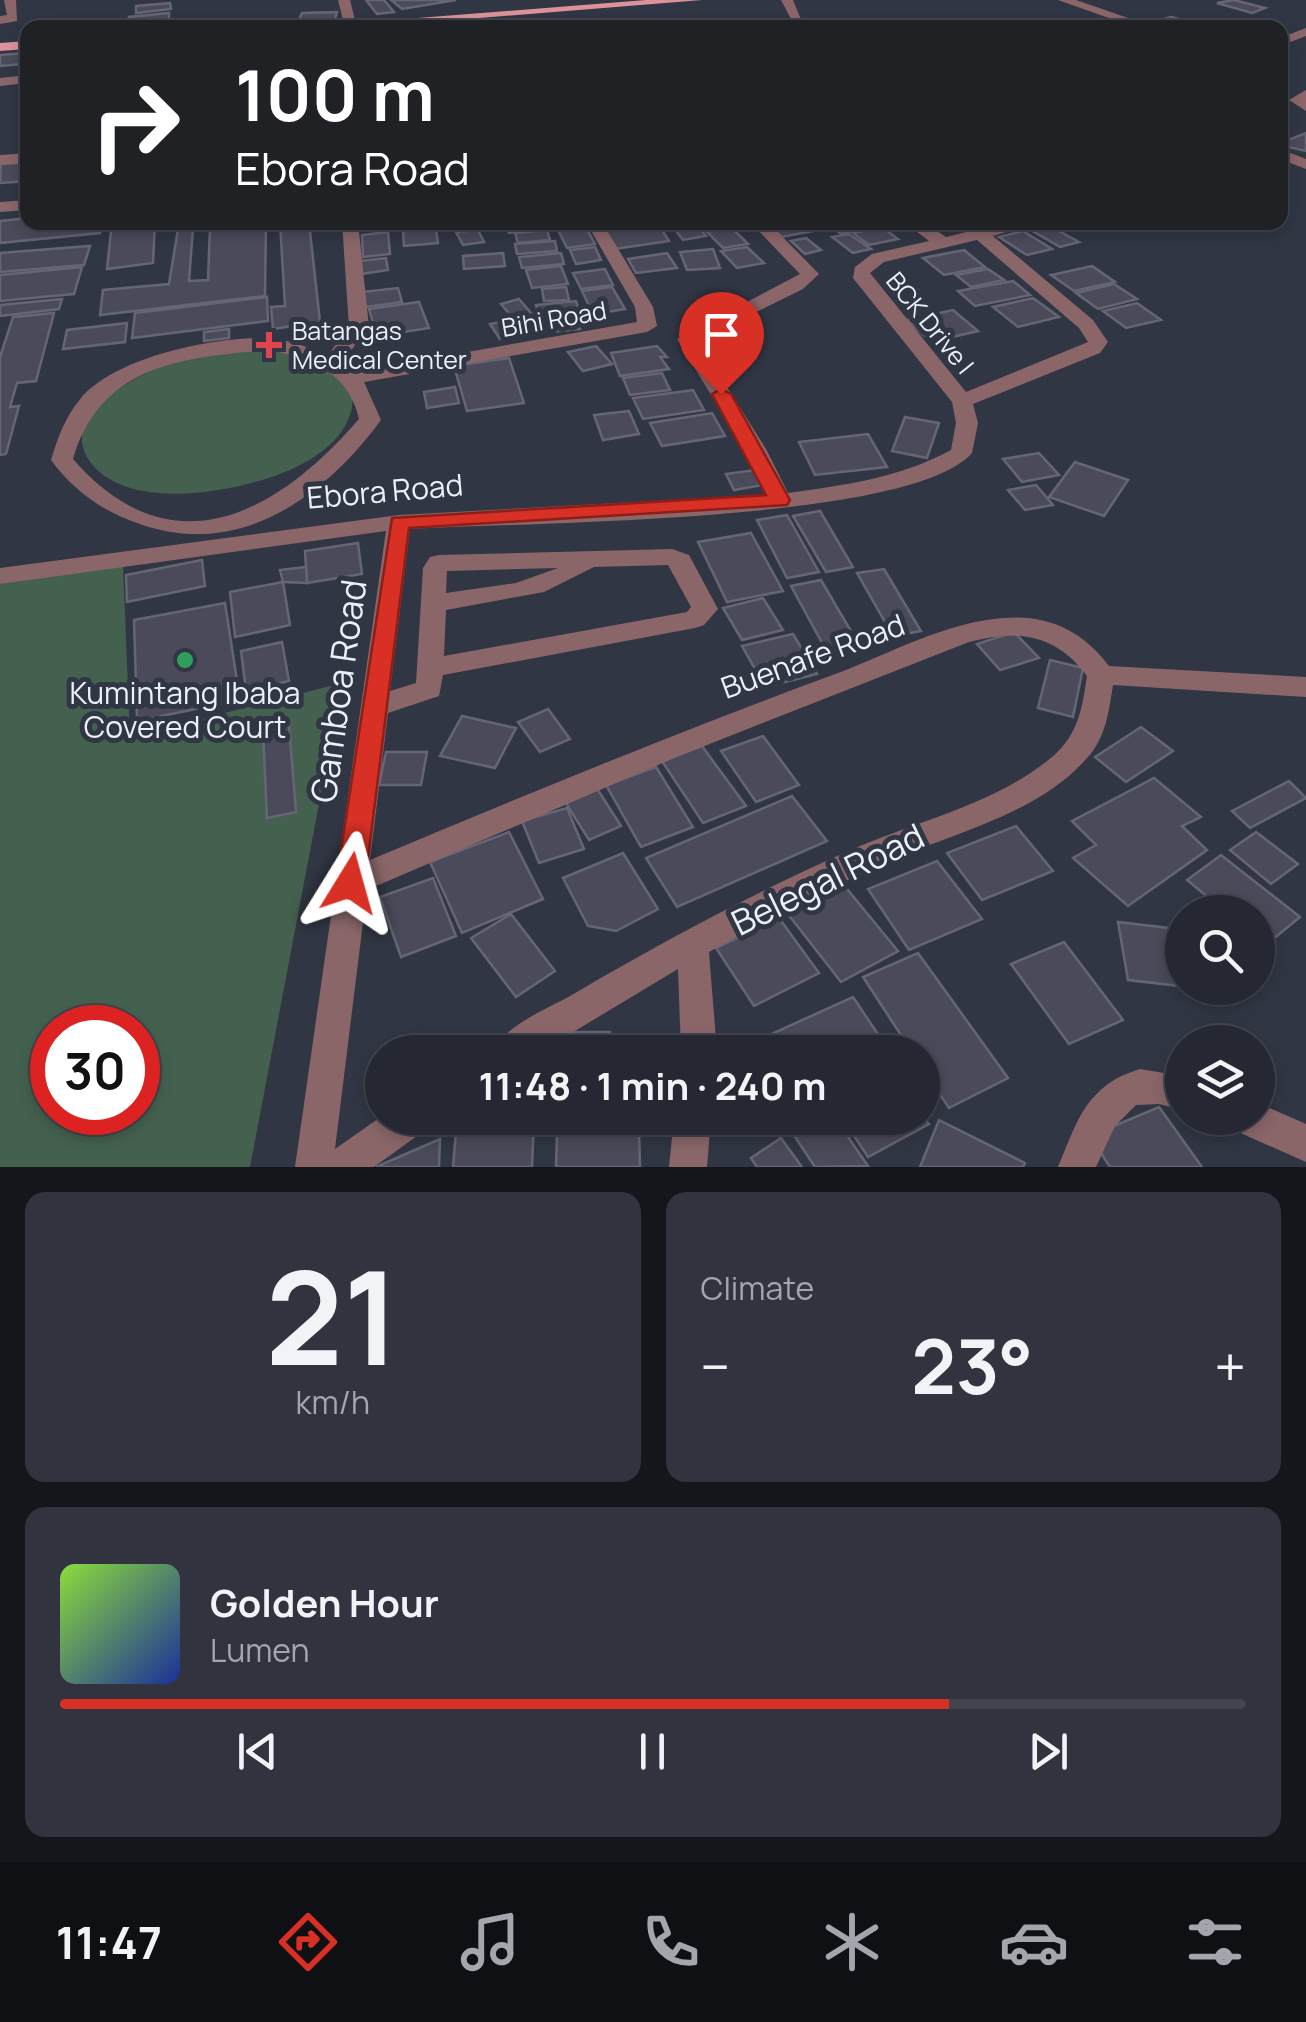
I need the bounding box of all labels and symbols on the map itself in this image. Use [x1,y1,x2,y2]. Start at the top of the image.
street label: BCK Drive I [878,264,982,381]
street label: Bihi Road [499,292,609,345]
pin [679,292,764,395]
place label: Batangas Medical Center [292,313,467,377]
marker: Batangas Medical Center [256,332,282,358]
street label: Ebora Road [305,463,465,518]
street label: Gamboa Road [299,576,377,805]
street label: Buenafe Road [715,603,910,708]
marker: Kumintang Ibaba Covered Court [174,649,196,671]
place label: Kumintang Ibaba Covered Court [70,672,300,747]
street label: Belegal Road [723,812,932,946]
position arrow [298,831,402,935]
speed limit sign: 30 [30,1005,160,1135]

